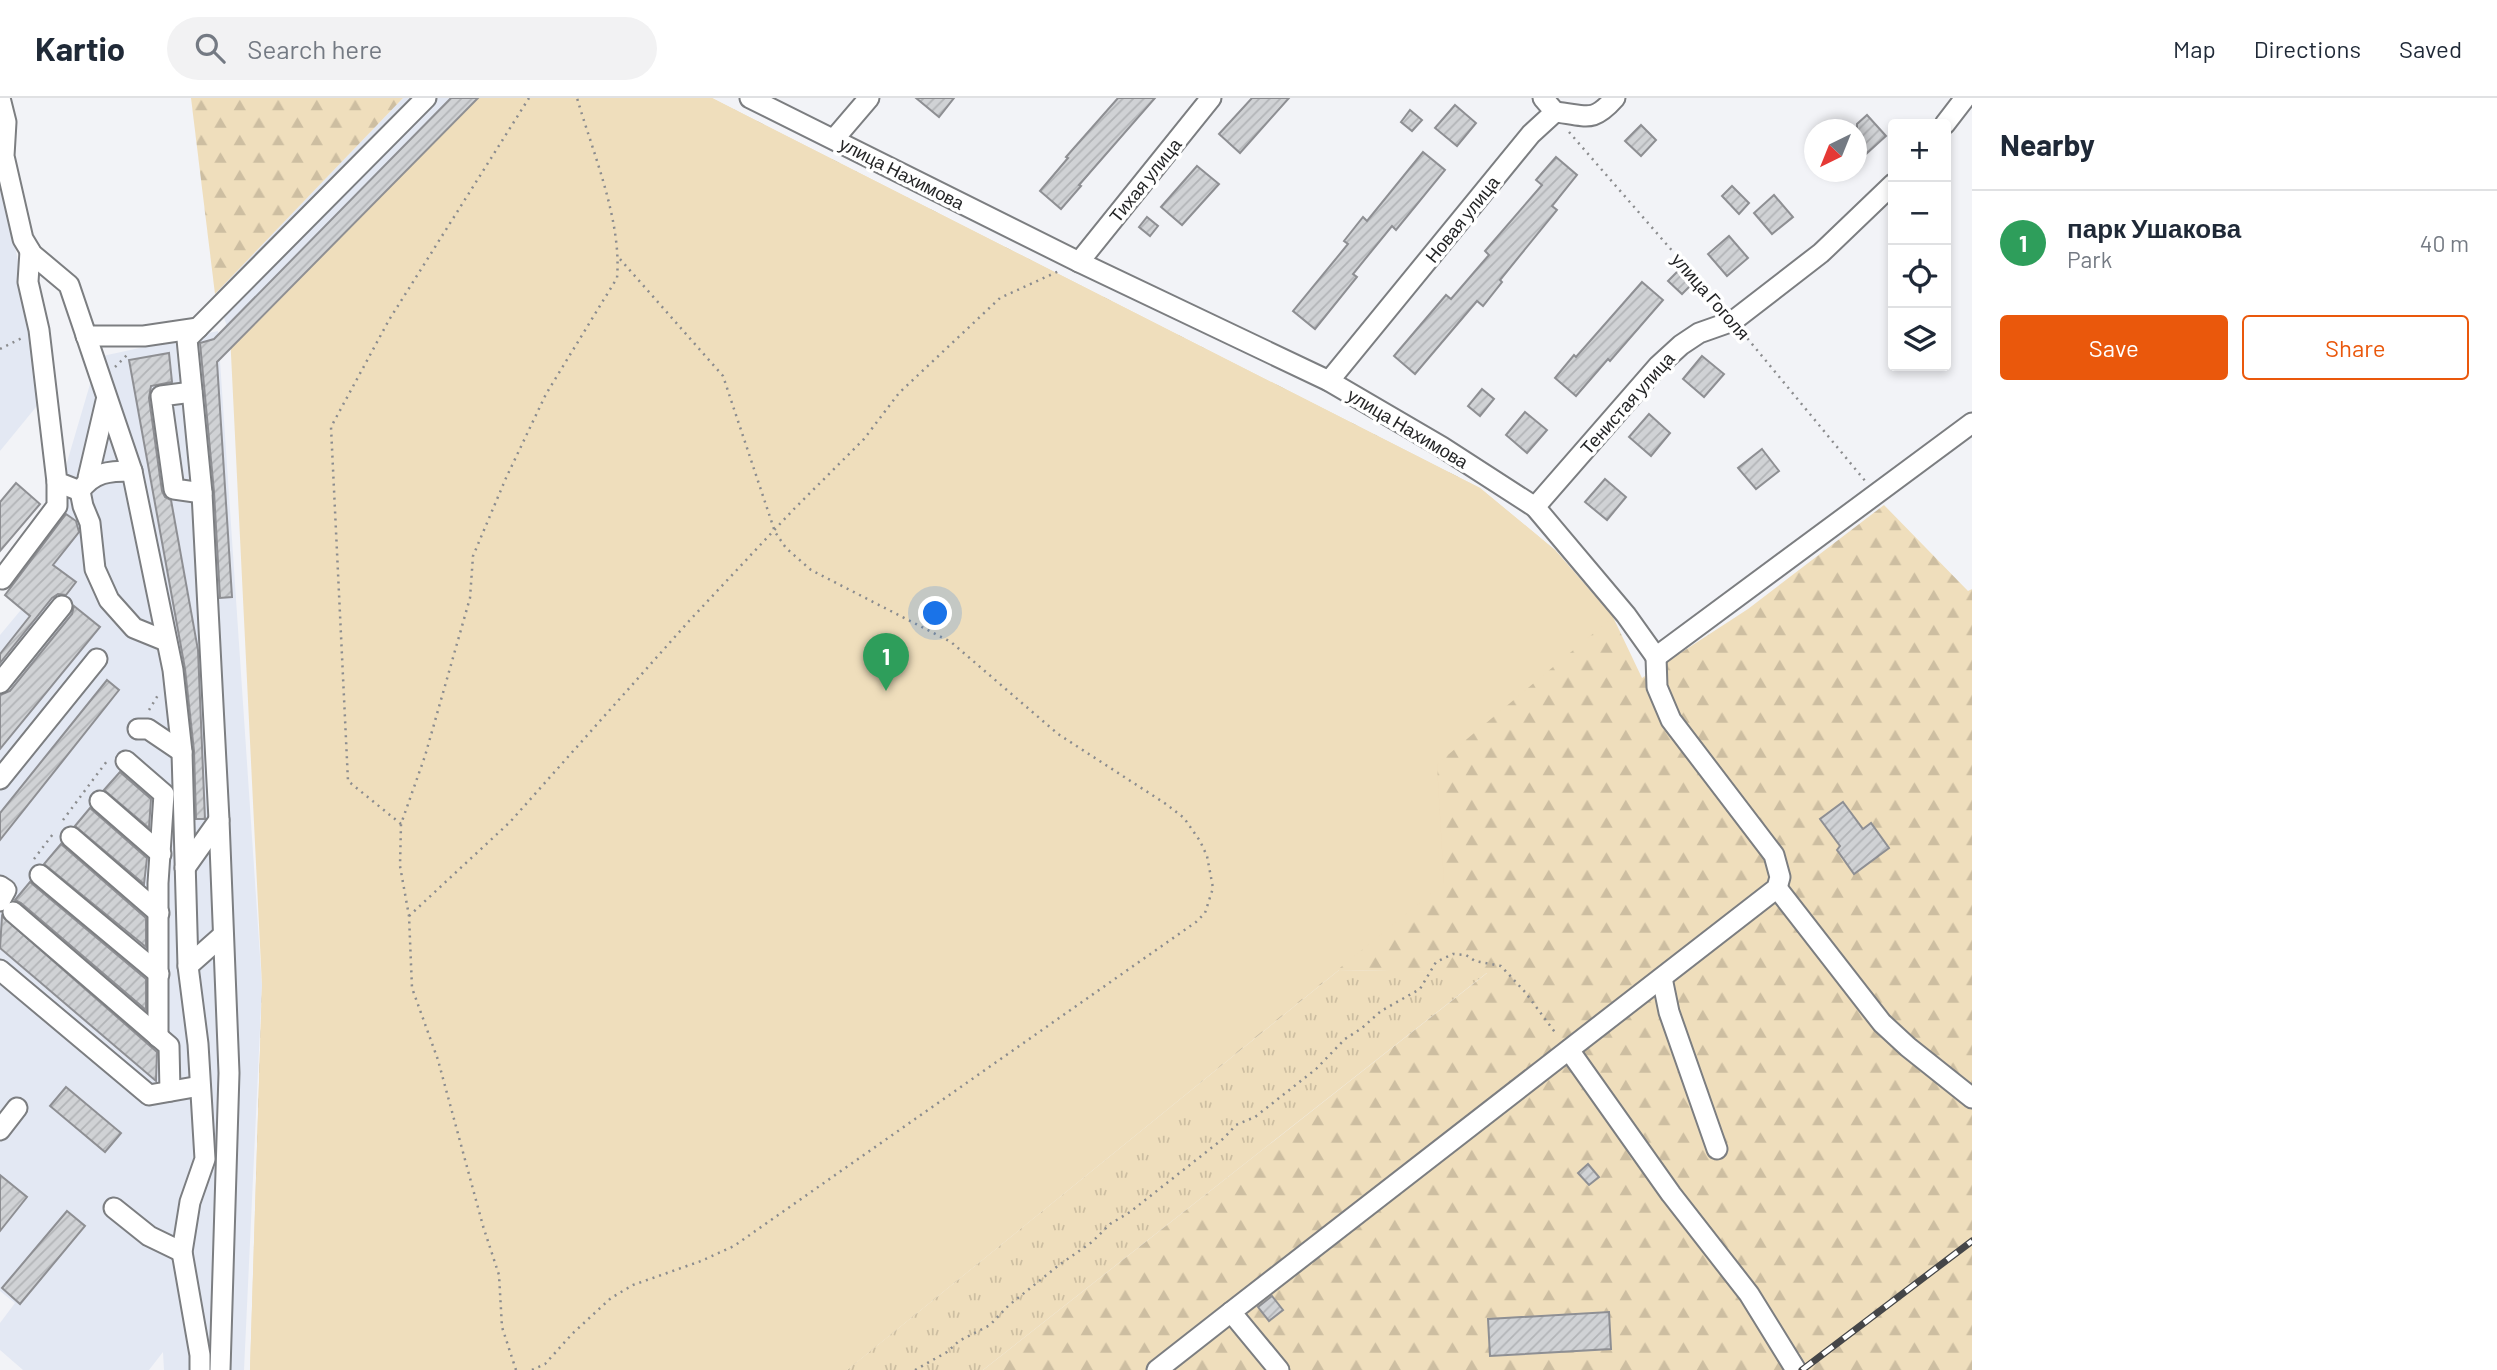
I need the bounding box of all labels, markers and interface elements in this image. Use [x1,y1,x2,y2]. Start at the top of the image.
search box [167,17,657,80]
text: Kartio [35,28,125,68]
icon: search [191,29,229,67]
text: Search here [247,33,382,64]
text: Map [2173,34,2216,63]
text: Directions [2254,34,2361,63]
text: Saved [2399,34,2462,63]
north arrow [1804,119,1867,182]
map controls [1888,119,1951,371]
button: + [1888,119,1951,182]
text: Nearby [2000,126,2095,162]
street label: улица Нахимова [836,132,969,214]
street label: Тихая улица [1104,133,1186,227]
street label: Новая улица [1420,170,1504,267]
button: − [1888,182,1951,245]
text: парк Ушакова [2067,212,2241,243]
text: 1 [2019,229,2027,257]
text: 40 m [2420,229,2469,257]
button: locate [1888,245,1951,308]
text: Park [2067,245,2112,273]
street label: улица Гоголя [1667,248,1755,344]
button: layers [1888,308,1951,371]
button: Save [2000,315,2228,380]
button: Share [2242,315,2469,380]
street label: Тенистая улица [1575,347,1679,459]
street label: улица Нахимова [1344,383,1473,473]
your location [918,596,952,630]
pin: 1 [863,633,909,691]

